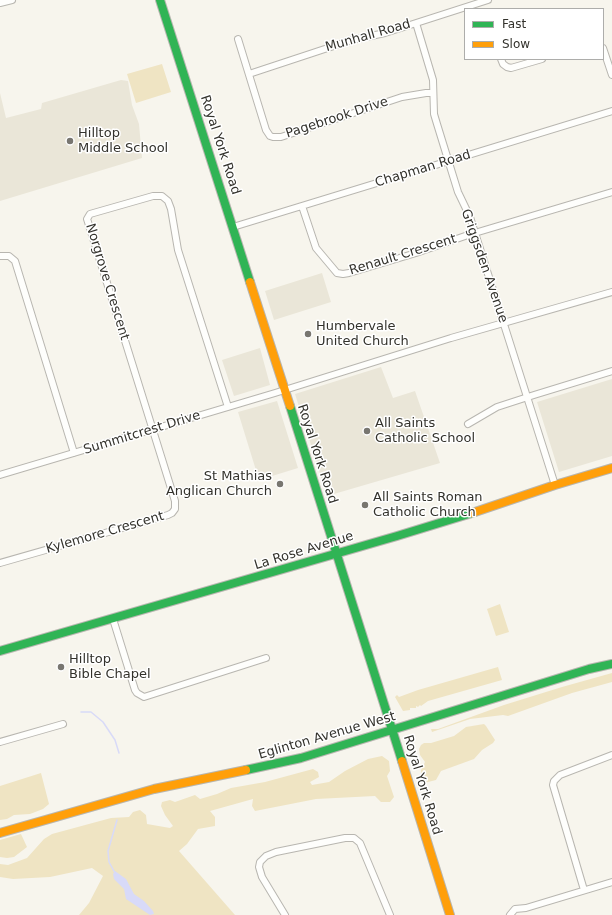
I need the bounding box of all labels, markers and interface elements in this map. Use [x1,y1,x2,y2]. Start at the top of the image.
legend [464,8,604,60]
street label: Munhall Road [324,16,412,56]
text: Fast [502,17,526,31]
text: Slow [502,37,530,51]
street label: Royal York Road [197,93,243,197]
street label: Pagebrook Drive [284,94,390,142]
place label: Hilltop Middle School [78,126,168,157]
marker: Hilltop Middle School [65,136,75,146]
street label: Chapman Road [373,147,473,191]
street label: Griggsden Avenue [457,207,511,325]
street label: Norgrove Crescent [82,222,132,342]
street label: Renault Crescent [348,231,458,279]
place label: Humbervale United Church [316,319,409,350]
marker: Humbervale United Church [303,329,313,339]
street label: Royal York Road [294,402,340,506]
street label: Summitcrest Drive [82,408,202,458]
place label: All Saints Catholic School [375,416,475,447]
marker: All Saints Catholic School [362,426,372,436]
place label: St Mathias Anglican Church [166,469,272,500]
marker: St Mathias Anglican Church [275,479,285,489]
place label: All Saints Roman Catholic Church [373,490,483,521]
marker: All Saints Roman Catholic Church [360,500,370,510]
street label: Kylemore Crescent [44,509,166,557]
street label: La Rose Avenue [252,528,356,574]
place label: Hilltop Bible Chapel [69,652,151,683]
marker: Hilltop Bible Chapel [56,662,66,672]
street label: Eglinton Avenue West [257,709,397,763]
street label: Royal York Road [399,733,445,837]

